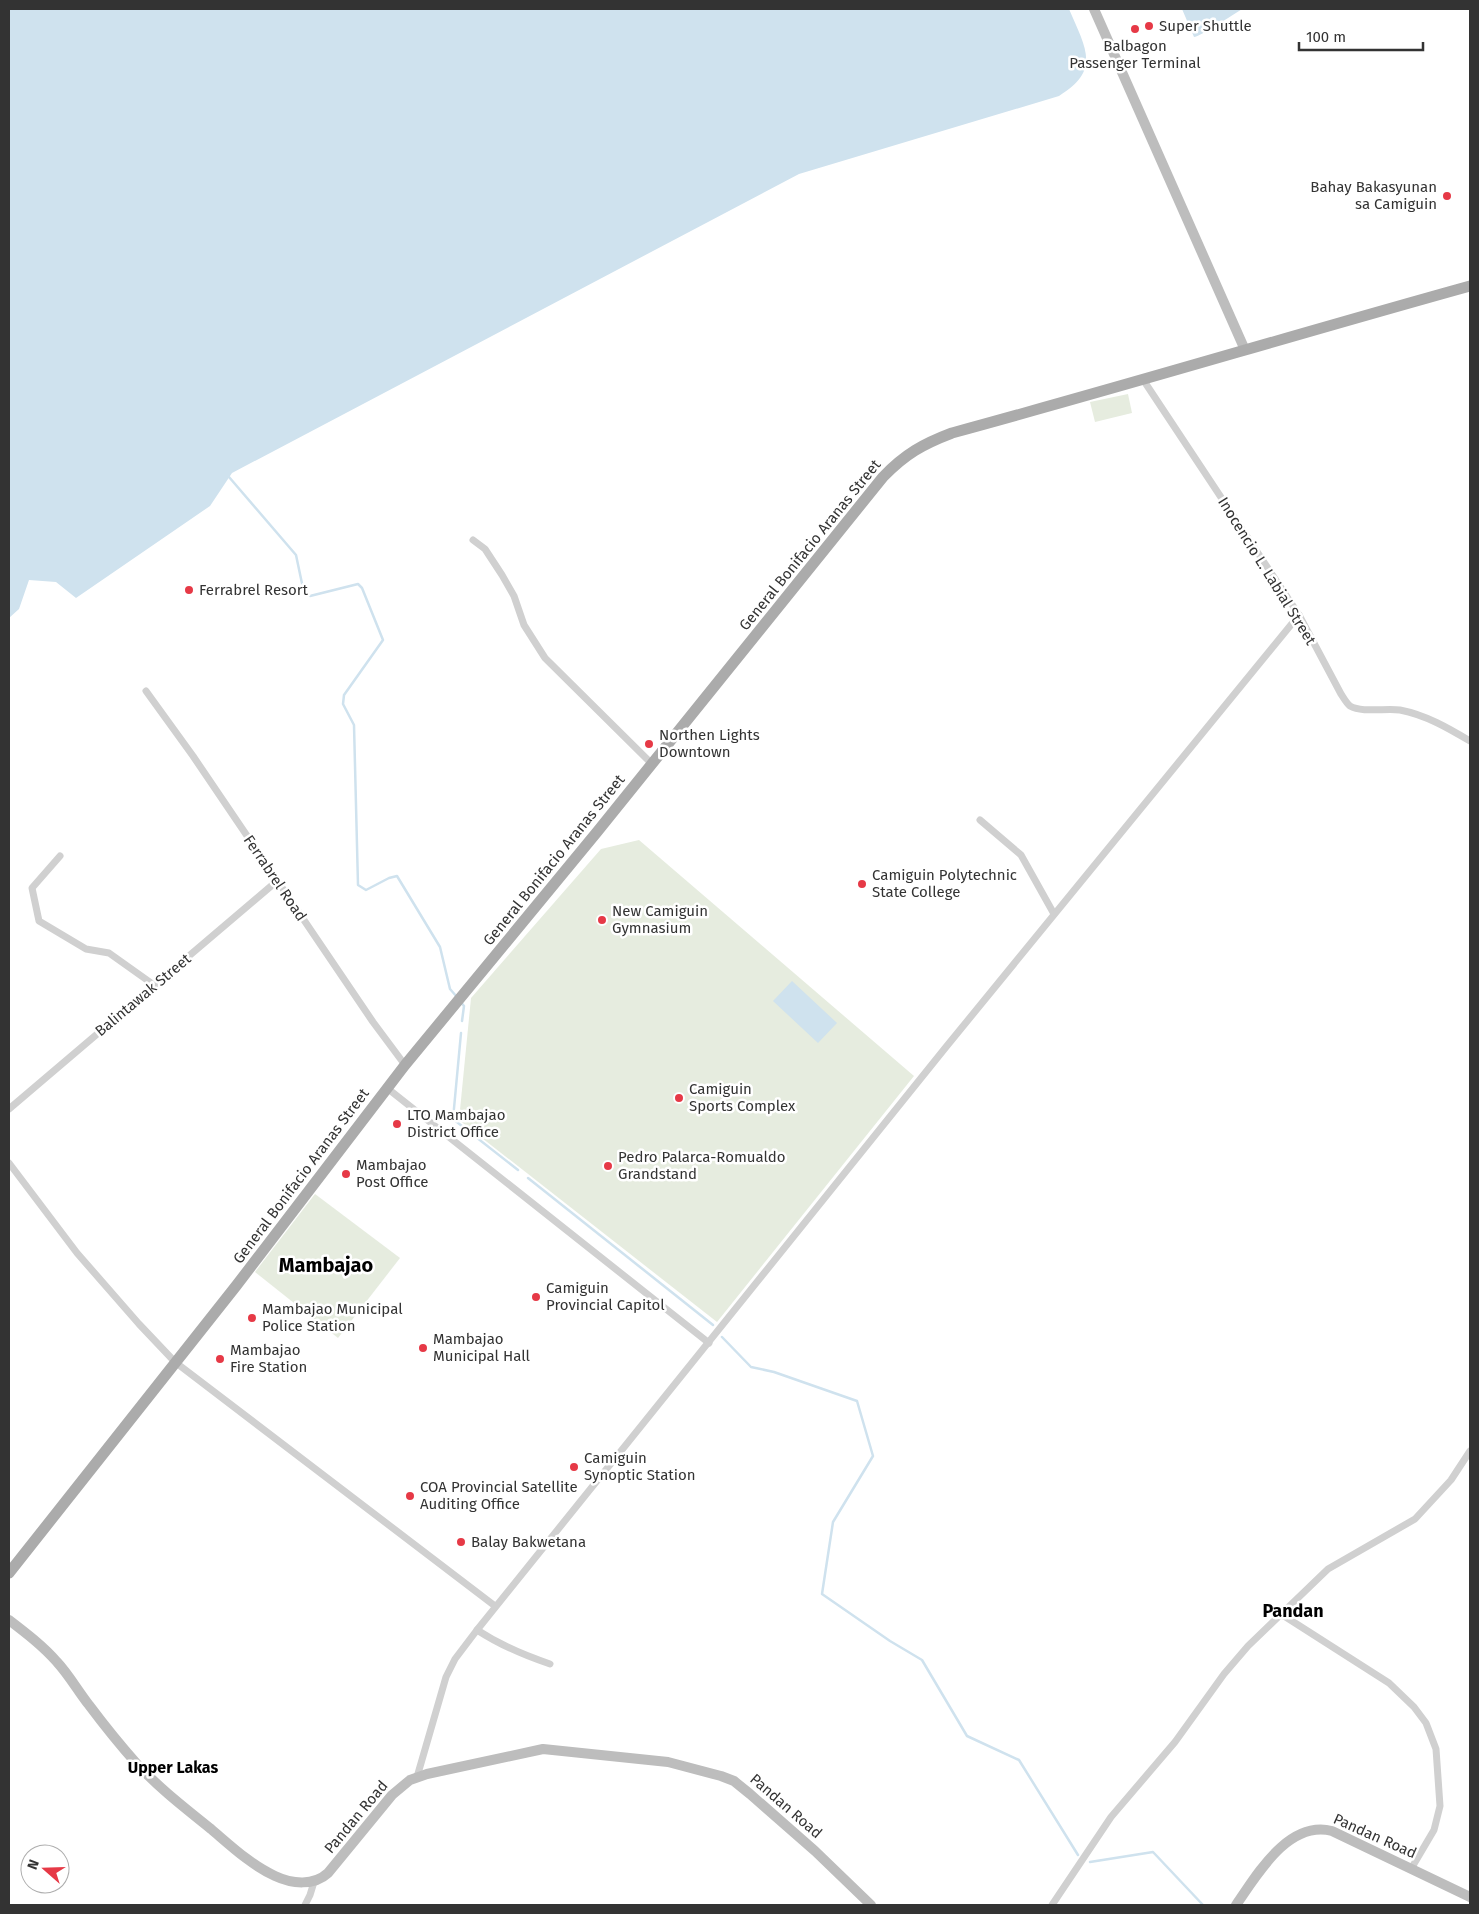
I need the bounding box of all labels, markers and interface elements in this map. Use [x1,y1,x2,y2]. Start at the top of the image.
place label: Super Shuttle [1159,17,1252,35]
marker: Super Shuttle [1143,20,1155,32]
scale bar [1299,20,1423,52]
marker: Balbagon Passenger Terminal [1129,23,1141,35]
text: 100 m [1306,28,1346,46]
place label: Balbagon Passenger Terminal [1069,37,1201,72]
place label: Bahay Bakasyunan sa Camiguin [1310,178,1437,213]
marker: Bahay Bakasyunan sa Camiguin [1441,190,1453,202]
street label: General Bonifacio Aranas Street [735,455,885,634]
street label: Inocencio L. Labial Street [1214,494,1320,649]
place label: Ferrabrel Resort [199,581,309,599]
marker: Ferrabrel Resort [183,584,195,596]
place label: Northen Lights Downtown [659,726,760,761]
marker: Northen Lights Downtown [643,738,655,750]
street label: General Bonifacio Aranas Street [479,770,629,949]
street label: Ferrabrel Road [240,832,310,924]
place label: Camiguin Polytechnic State College [872,866,1017,901]
marker: Camiguin Polytechnic State College [856,878,868,890]
place label: New Camiguin Gymnasium [612,902,708,937]
marker: New Camiguin Gymnasium [596,914,608,926]
street label: Balintawak Street [92,949,195,1040]
place label: Camiguin Sports Complex [689,1080,796,1115]
street label: General Bonifacio Aranas Street [229,1084,373,1267]
marker: Camiguin Sports Complex [673,1092,685,1104]
place label: LTO Mambajao District Office [407,1106,505,1141]
marker: LTO Mambajao District Office [391,1118,403,1130]
place label: Pedro Palarca-Romualdo Grandstand [618,1148,786,1183]
place label: Mambajao Post Office [356,1156,429,1191]
marker: Pedro Palarca-Romualdo Grandstand [602,1160,614,1172]
marker: Mambajao Post Office [340,1168,352,1180]
district label: Mambajao [279,1253,373,1277]
place label: Camiguin Provincial Capitol [546,1279,665,1314]
marker: Camiguin Provincial Capitol [530,1291,542,1303]
place label: Mambajao Municipal Police Station [262,1300,403,1335]
marker: Mambajao Municipal Police Station [246,1312,258,1324]
place label: Mambajao Municipal Hall [433,1330,531,1365]
place label: Mambajao Fire Station [230,1341,307,1376]
marker: Mambajao Municipal Hall [417,1342,429,1354]
marker: Mambajao Fire Station [214,1353,226,1365]
place label: Camiguin Synoptic Station [584,1449,696,1484]
marker: Camiguin Synoptic Station [568,1461,580,1473]
place label: COA Provincial Satellite Auditing Office [420,1478,578,1513]
marker: COA Provincial Satellite Auditing Office [404,1490,416,1502]
place label: Balay Bakwetana [471,1533,586,1551]
marker: Balay Bakwetana [455,1536,467,1548]
district label: Pandan [1262,1600,1324,1622]
district label: Upper Lakas [128,1758,218,1777]
street label: Pandan Road [746,1770,826,1842]
street label: Pandan Road [320,1777,392,1857]
street label: Pandan Road [1331,1810,1419,1862]
north arrow [20,1844,70,1894]
text: N [24,1857,43,1872]

